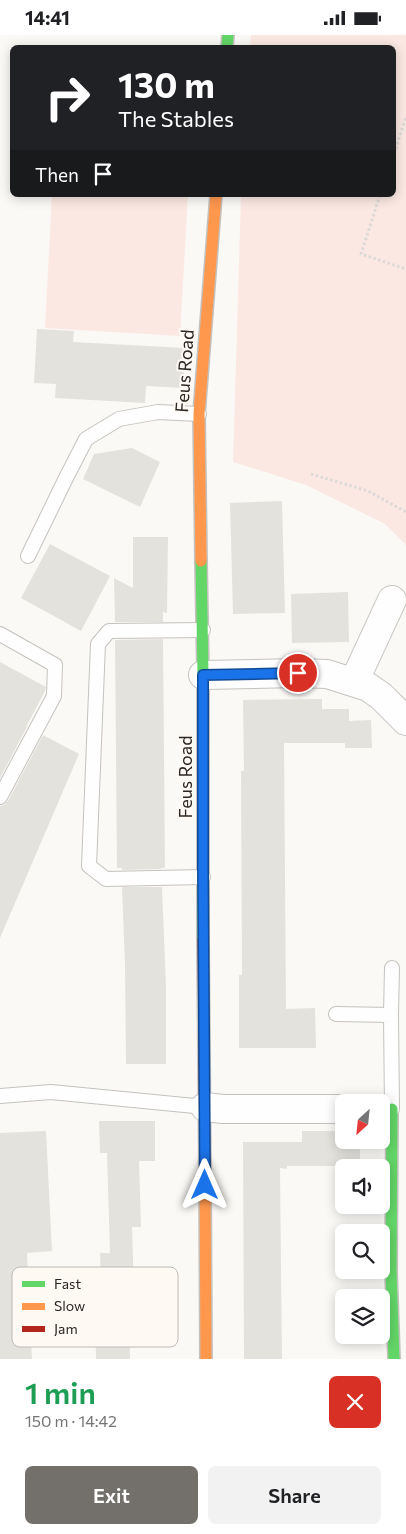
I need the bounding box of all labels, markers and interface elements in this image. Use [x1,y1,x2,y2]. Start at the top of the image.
text: 14:41 [25,6,70,29]
text: 130 m [118,62,215,105]
icon: right [35,65,100,130]
text: The Stables [118,105,234,132]
icon: arrive [89,160,117,188]
text: Then [35,163,79,186]
street label: Feus Road [170,329,198,413]
pin [277,652,319,694]
icon: arrive [284,659,312,687]
street label: Feus Road [174,735,196,819]
north arrow [335,1094,390,1149]
map controls [335,1094,390,1344]
position arrow [178,1158,230,1210]
button: sound [335,1159,390,1214]
button: search [335,1224,390,1279]
legend [12,1267,178,1347]
text: Fast [54,1275,81,1292]
button: layers [335,1289,390,1344]
text: Slow [54,1297,85,1314]
text: Jam [54,1320,78,1337]
text: 1 min [25,1373,96,1410]
button: close [329,1376,381,1428]
text: 150 m · 14:42 [25,1411,117,1430]
button: Exit [25,1466,198,1524]
button: Share [208,1466,381,1524]

